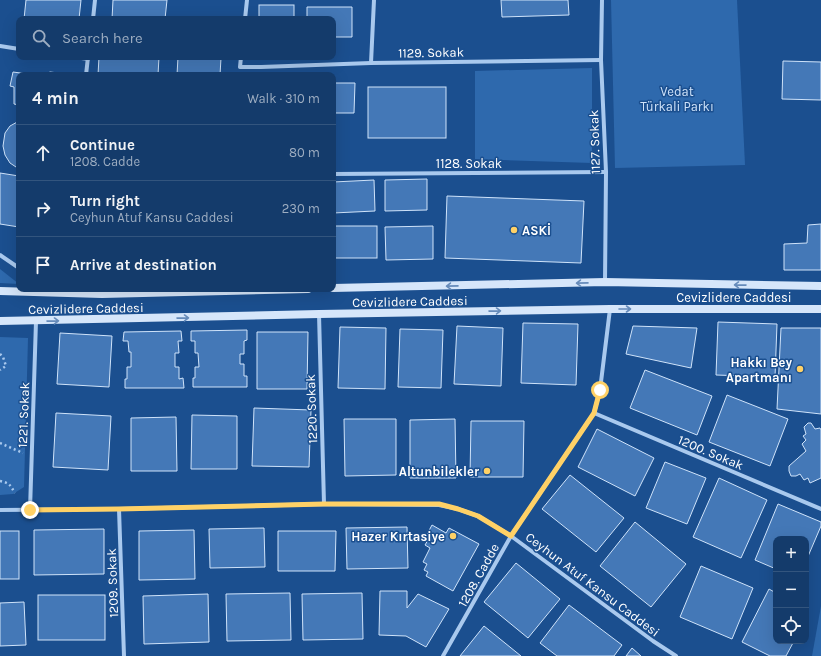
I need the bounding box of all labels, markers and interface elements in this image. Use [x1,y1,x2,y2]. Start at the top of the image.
search box [16,16,336,60]
icon: search [30,27,52,49]
text: Search here [62,29,143,47]
street label: 1129. Sokak [398,44,464,61]
park label: Vedat Türkali Parkı [640,84,714,114]
text: 4 min [32,88,79,108]
text: Walk · 310 m [247,91,320,106]
street label: 1127. Sokak [586,110,603,174]
text: Continue [70,136,135,154]
icon: ahead [32,142,54,164]
text: 80 m [289,145,320,160]
text: 1208. Cadde [70,154,140,169]
street label: 1128. Sokak [436,156,502,171]
text: Turn right [70,192,140,210]
icon: right [32,198,54,220]
text: 230 m [282,201,320,216]
text: Ceyhun Atuf Kansu Caddesi [70,210,234,225]
place label: ASKİ [522,222,551,238]
marker: ASKİ [509,225,519,235]
icon: arrive [32,254,54,276]
text: Arrive at destination [70,256,217,274]
one-way arrow [576,279,589,287]
one-way arrow [734,281,747,289]
one-way arrow [446,282,459,290]
street label: Cevizlidere Caddesi [676,290,792,305]
street label: Cevizlidere Caddesi [352,293,468,310]
street label: Cevizlidere Caddesi [28,300,144,317]
one-way arrow [618,305,631,313]
one-way arrow [488,307,501,315]
one-way arrow [176,314,189,321]
one-way arrow [46,317,59,325]
place label: Hakkı Bey Apartmanı [726,355,792,385]
marker: Hakkı Bey Apartmanı [795,364,805,374]
street label: 1220. Sokak [303,374,320,444]
route start [591,381,609,399]
street label: 1221. Sokak [15,382,32,448]
street label: 1200. Sokak [676,432,746,473]
place label: Altunbilekler [399,464,480,479]
marker: Altunbilekler [482,466,492,476]
route end [21,501,39,519]
place label: Hazer Kırtasiye [351,529,445,544]
street label: Ceyhun Atuf Kansu Caddesi [523,529,663,640]
marker: Hazer Kırtasiye [448,531,458,541]
map controls [773,536,809,644]
button: + [773,536,809,572]
street label: 1208. Cadde [455,541,502,610]
street label: 1209. Sokak [104,548,121,618]
button: − [773,572,809,608]
button: locate [773,608,809,644]

